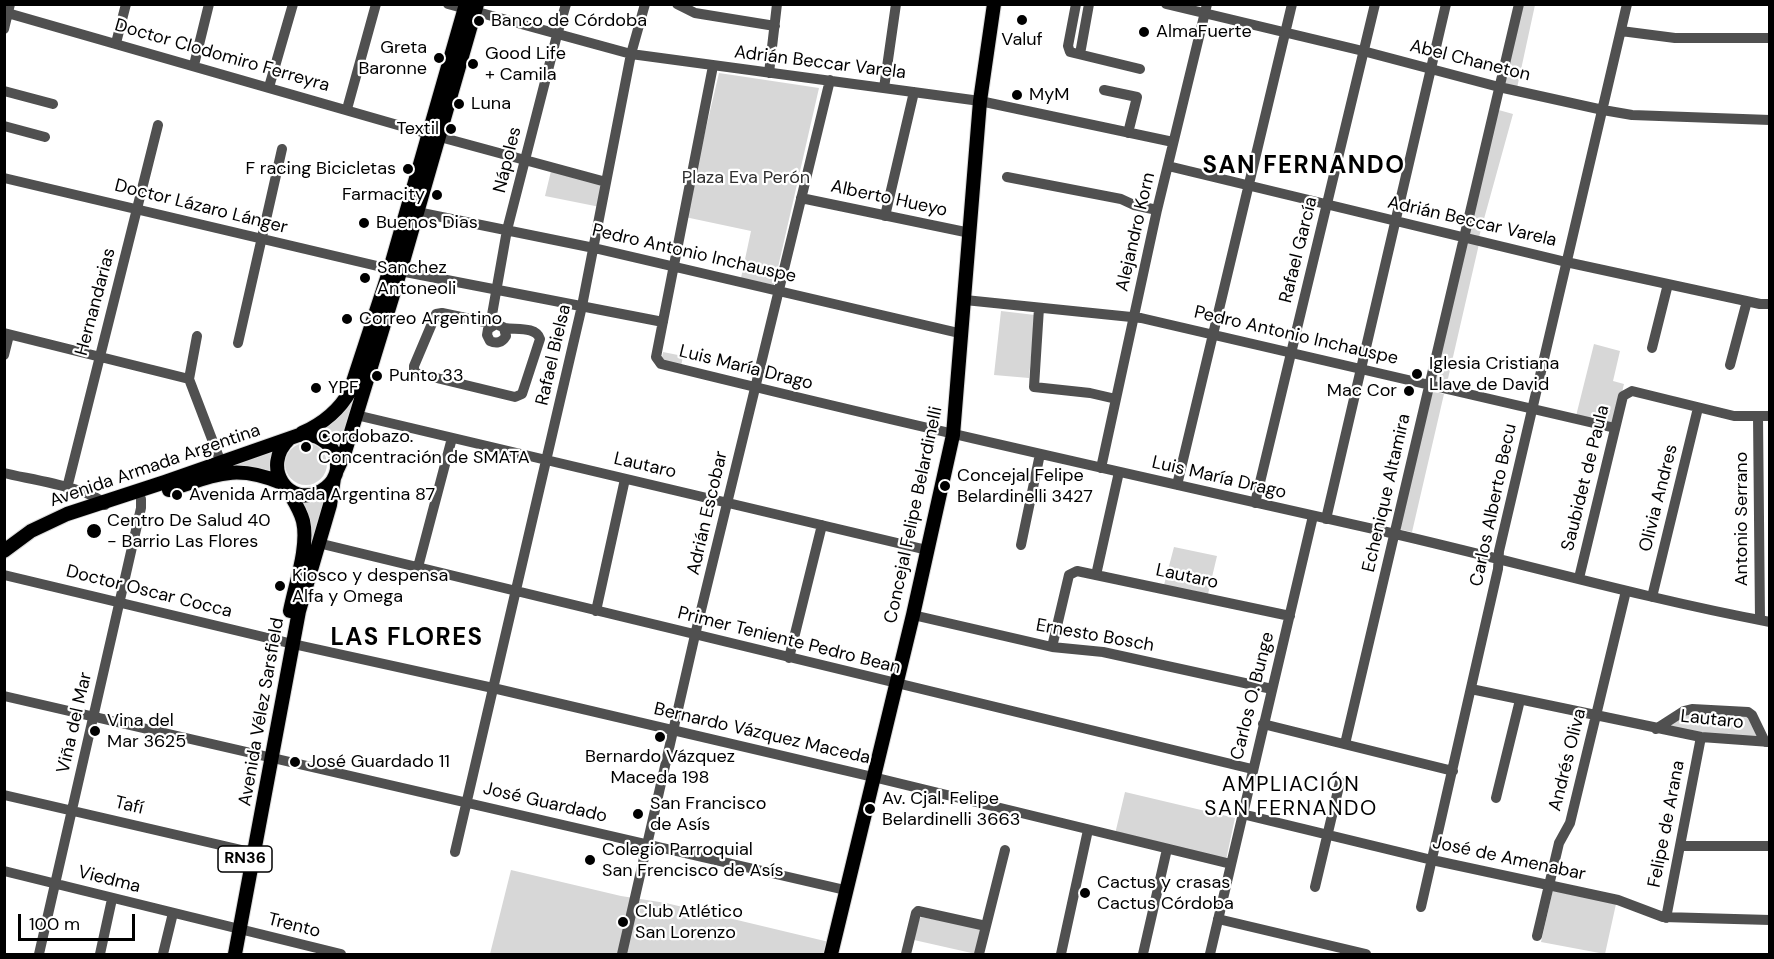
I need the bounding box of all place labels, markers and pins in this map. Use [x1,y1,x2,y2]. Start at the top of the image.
place label: Banco de Córdoba [491,10,647,32]
marker: Valuf [1015,13,1029,27]
marker: Banco de Córdoba [472,14,486,28]
place label: AlmaFuerte [1156,21,1252,43]
marker: AlmaFuerte [1137,25,1151,39]
place label: Valuf [1001,29,1043,51]
place label: Greta Baronne [358,37,427,80]
place label: Good Life + Camila [485,43,566,86]
marker: Greta Baronne [432,51,446,65]
marker: Good Life + Camila [466,57,480,71]
place label: MyM [1029,84,1069,106]
marker: MyM [1010,88,1024,102]
place label: Luna [471,93,511,115]
marker: Luna [452,97,466,111]
place label: Textil [396,118,439,140]
marker: Textil [444,122,458,136]
place label: F racing Bicicletas [245,158,396,180]
marker: F racing Bicicletas [401,162,415,176]
place label: Farmacity [342,184,425,206]
marker: Farmacity [430,188,444,202]
place label: Buenos Dias [376,212,478,234]
marker: Buenos Dias [357,216,371,230]
place label: Sanchez Antoneoli [377,257,456,300]
marker: Sanchez Antoneoli [358,271,372,285]
place label: Correo Argentino [359,308,502,330]
marker: Correo Argentino [340,312,354,326]
place label: Iglesia Cristiana Llave de David [1429,353,1559,395]
place label: Punto 33 [389,365,464,387]
marker: Iglesia Cristiana Llave de David [1410,367,1424,381]
marker: Punto 33 [370,369,384,383]
place label: YPF [328,377,359,399]
place label: Mac Cor [1327,380,1397,402]
marker: YPF [309,381,323,395]
marker: Mac Cor [1402,384,1416,398]
place label: Cordobazo. Concentración de SMATA [318,426,530,468]
marker: Cordobazo. Concentración de SMATA [299,440,313,454]
place label: Concejal Felipe Belardinelli 3427 [957,465,1093,508]
marker: Concejal Felipe Belardinelli 3427 [938,479,952,493]
place label: Avenida Armada Argentina 87 [189,484,435,506]
marker: Avenida Armada Argentina 87 [170,488,184,502]
place label: Centro De Salud 40 - Barrio Las Flores [107,510,271,552]
marker: Centro De Salud 40 - Barrio Las Flores [85,522,103,540]
place label: Kiosco y despensa Alfa y Omega [292,565,448,608]
marker: Kiosco y despensa Alfa y Omega [273,579,287,593]
place label: Vina del Mar 3625 [107,710,186,752]
marker: Vina del Mar 3625 [88,724,102,738]
marker: Bernardo Vázquez Maceda 198 [653,730,667,744]
place label: Bernardo Vázquez Maceda 198 [585,746,735,789]
place label: José Guardado 11 [307,751,450,773]
marker: José Guardado 11 [288,755,302,769]
place label: Av. Cjal. Felipe Belardinelli 3663 [882,788,1020,830]
place label: San Francisco de Asís [650,793,766,836]
marker: Av. Cjal. Felipe Belardinelli 3663 [863,802,877,816]
marker: San Francisco de Asís [631,807,645,821]
place label: Colegio Parroquial San Frencisco de Asís [602,839,784,882]
marker: Colegio Parroquial San Frencisco de Asís [583,853,597,867]
place label: Cactus y crasas Cactus Córdoba [1097,872,1234,914]
marker: Cactus y crasas Cactus Córdoba [1078,886,1092,900]
place label: Club Atlético San Lorenzo [635,901,743,944]
marker: Club Atlético San Lorenzo [616,915,630,929]

